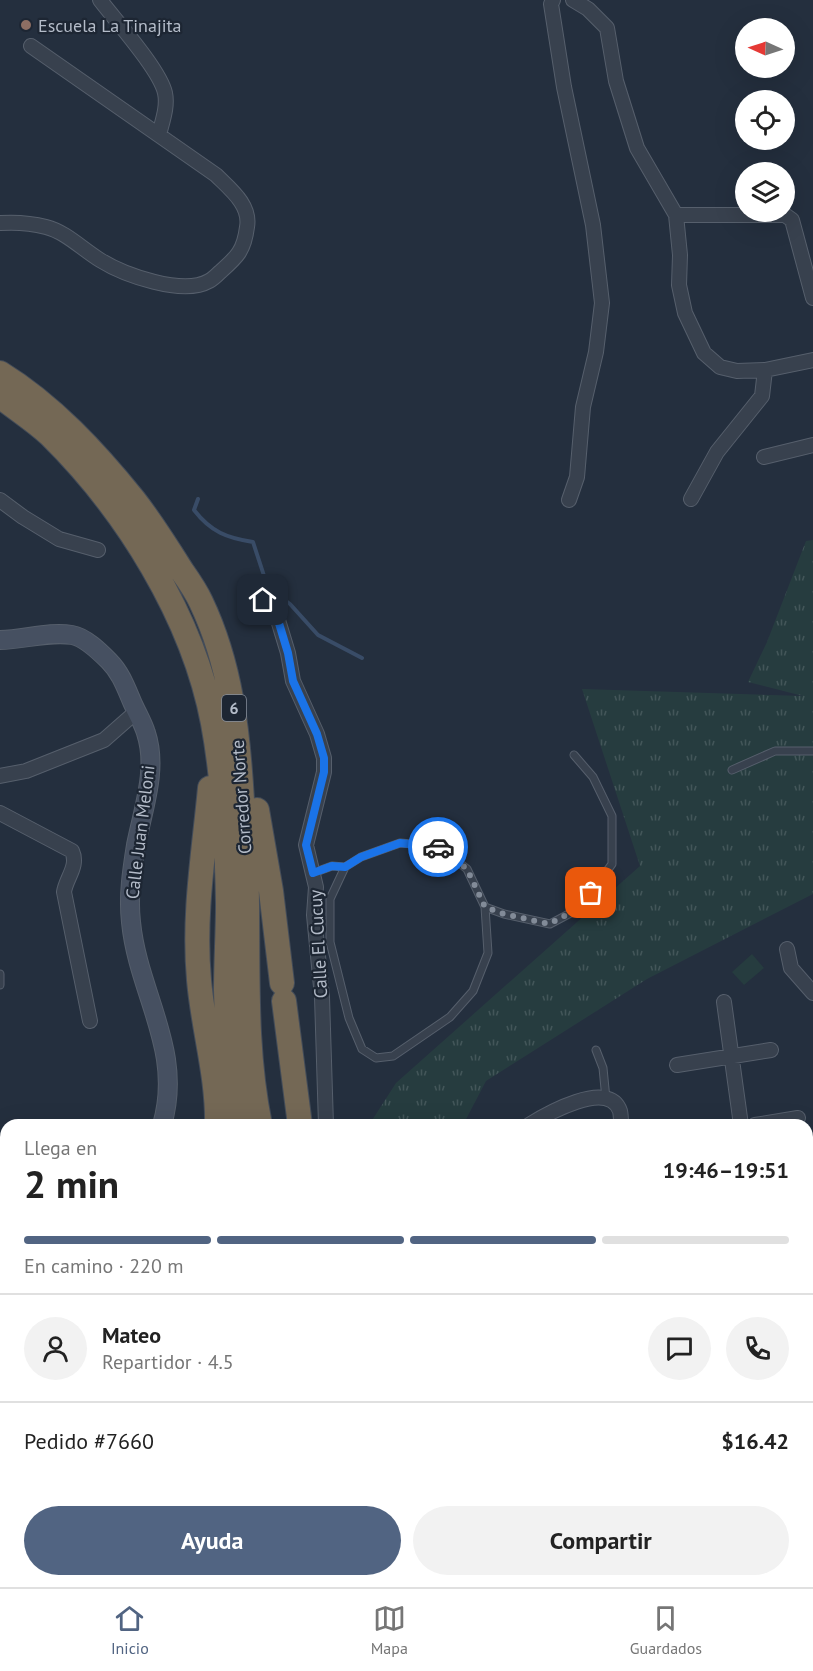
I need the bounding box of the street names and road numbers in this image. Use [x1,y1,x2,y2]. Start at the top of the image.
road number: 6 [222,695,246,721]
street label: Corredor Norte [226,739,256,855]
street label: Calle Juan Meloni [120,764,160,900]
street label: Calle El Cucuy [304,888,332,999]

